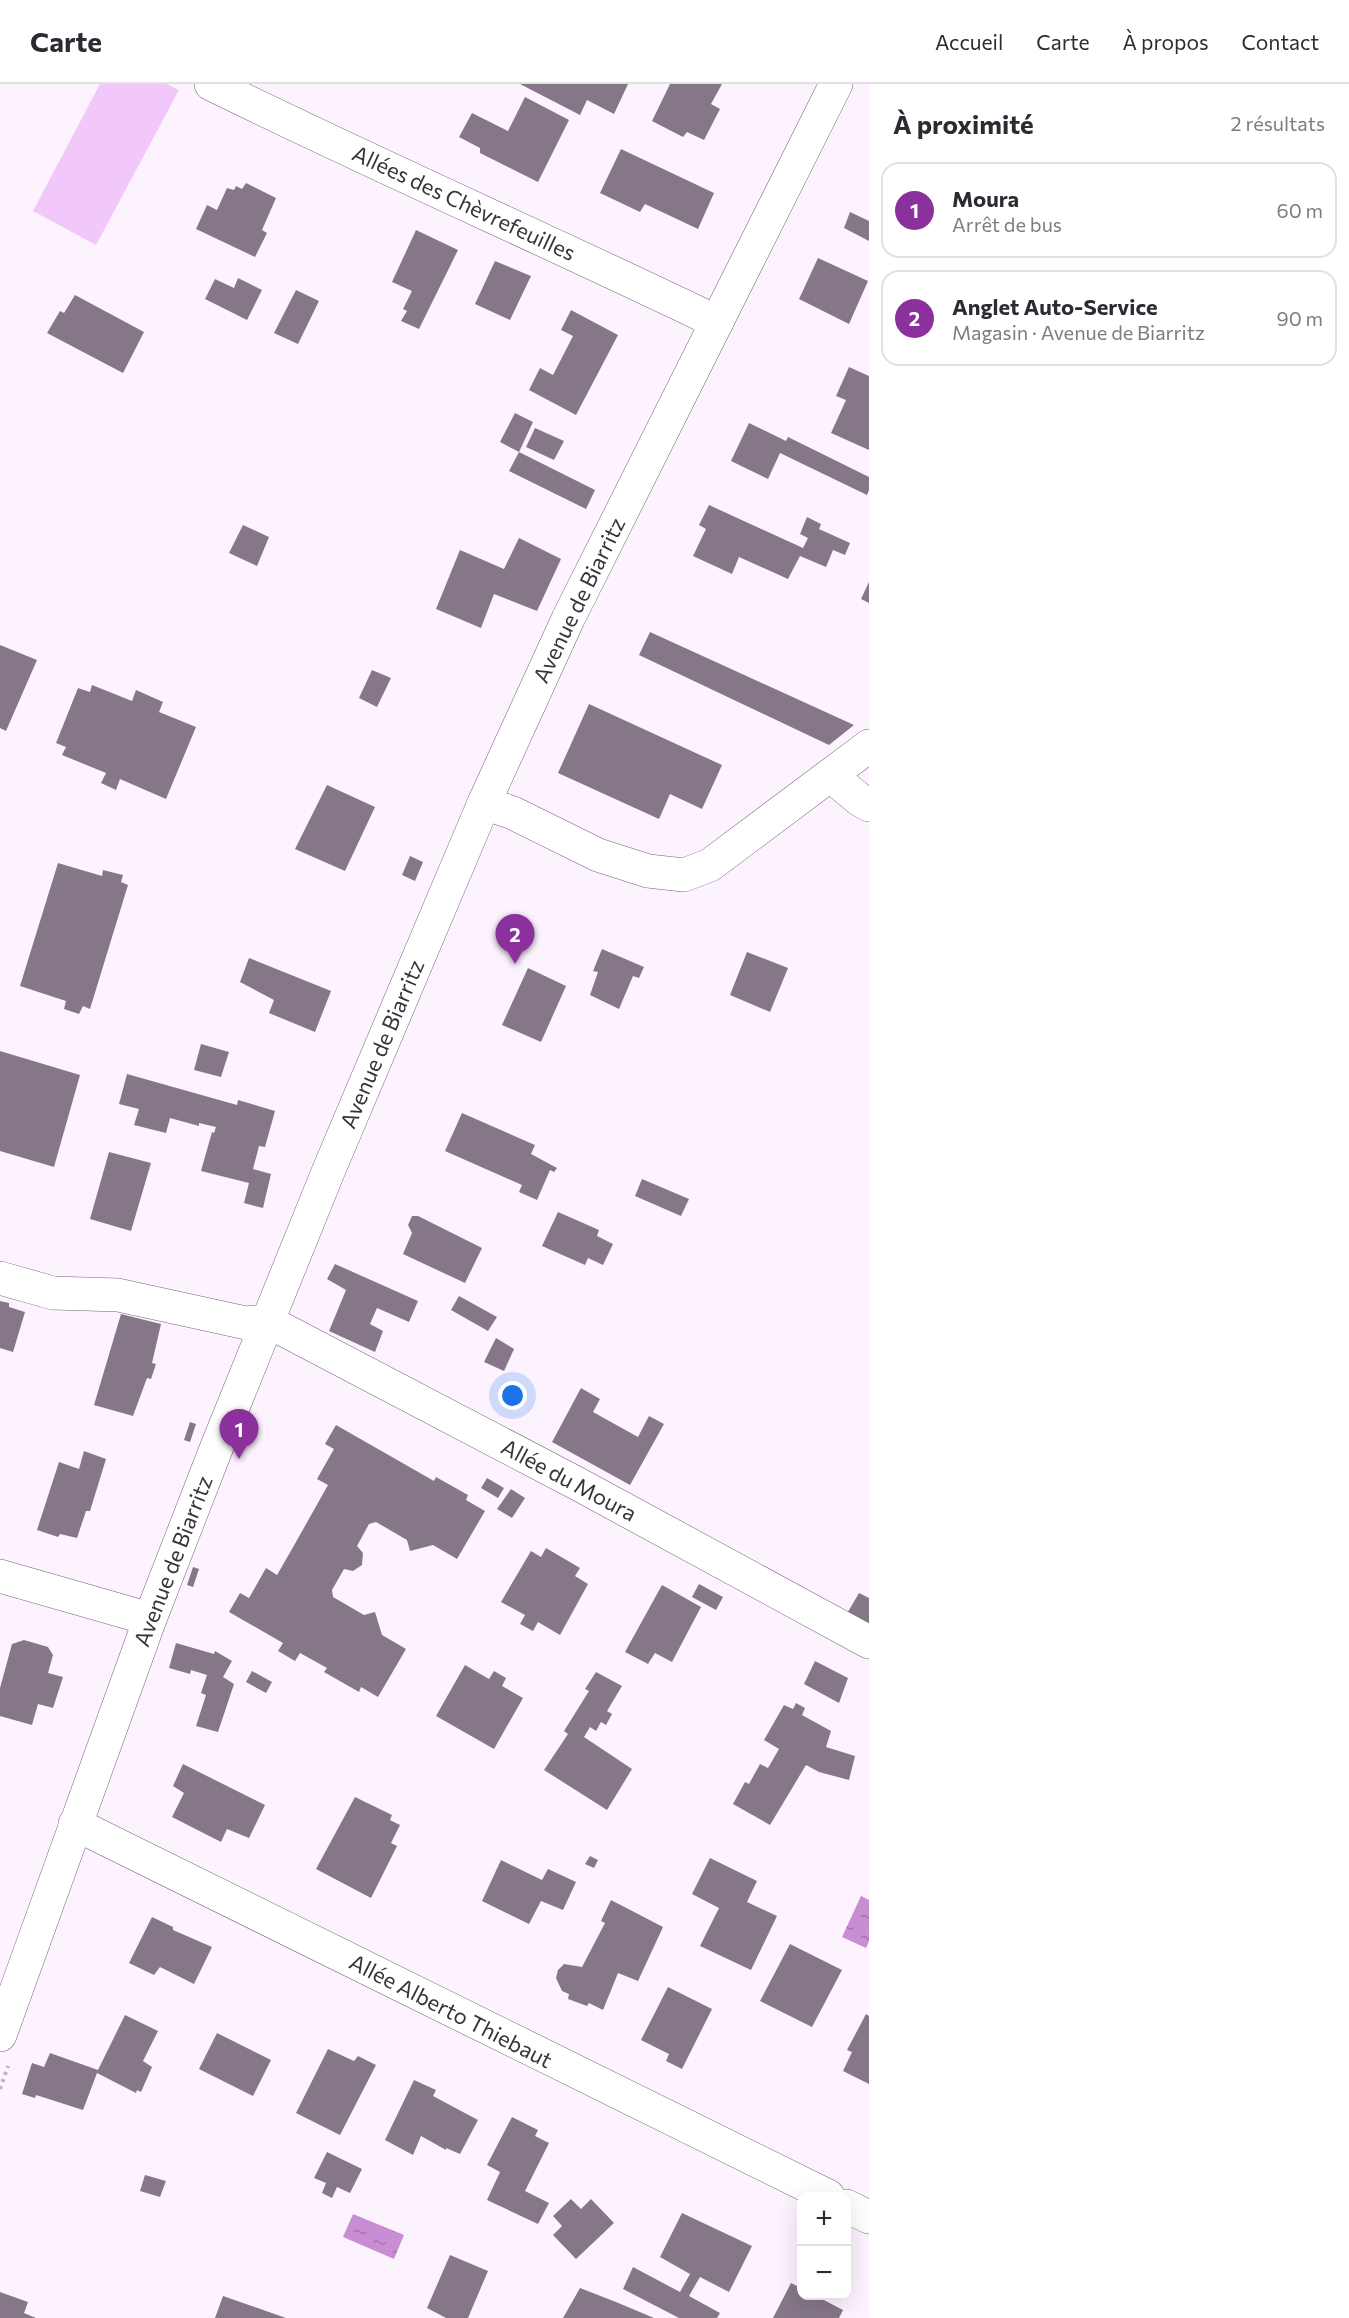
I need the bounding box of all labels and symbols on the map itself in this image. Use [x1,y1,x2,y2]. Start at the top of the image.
street label: Allées des Chèvrefeuilles [348,139,580,266]
street label: Avenue de Biarritz [527,513,630,687]
pin: 2 [496,914,534,964]
street label: Avenue de Biarritz [334,955,429,1132]
your location [498,1381,527,1410]
pin: 1 [220,1410,258,1459]
street label: Allée du Moura [497,1433,642,1527]
street label: Avenue de Biarritz [128,1472,218,1650]
street label: Allée Alberto Thiebaut [345,1948,557,2073]

